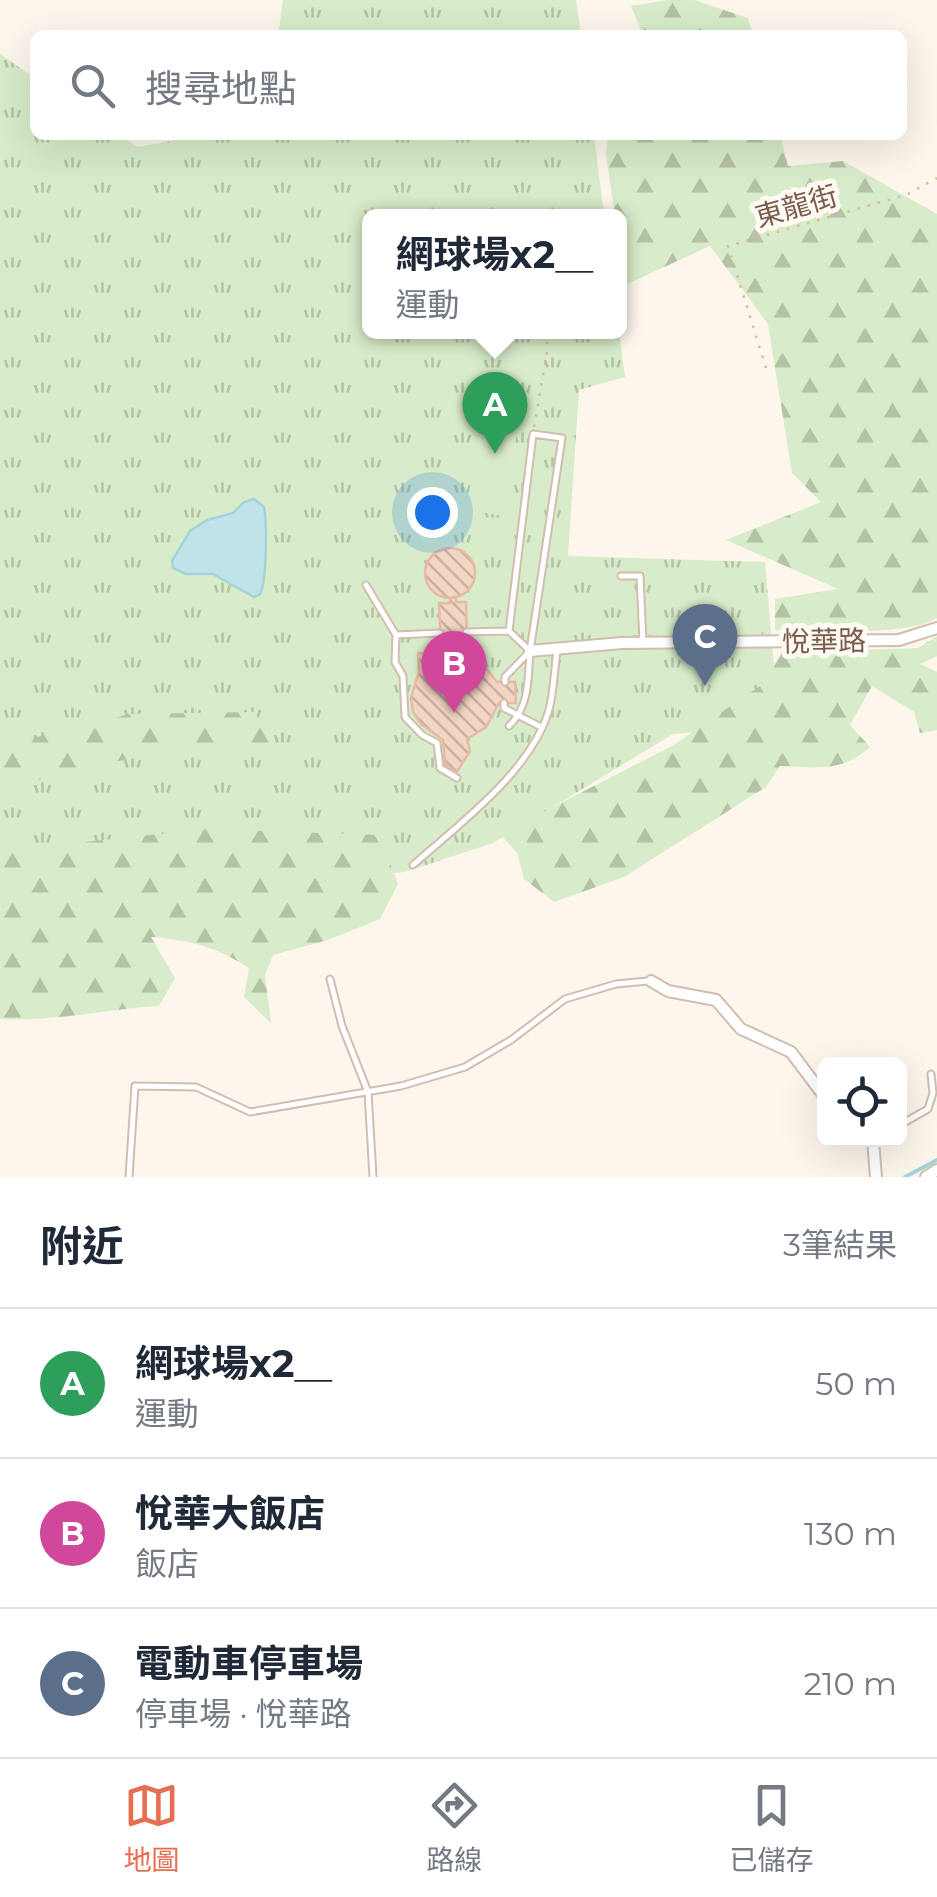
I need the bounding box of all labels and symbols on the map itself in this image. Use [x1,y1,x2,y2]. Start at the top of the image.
street label: 東龍街 [751,178,841,234]
pin: A [462,372,528,454]
your location [407,487,458,538]
pin: C [672,604,738,686]
street label: 悅華路 [782,623,866,659]
pin: B [422,630,486,713]

